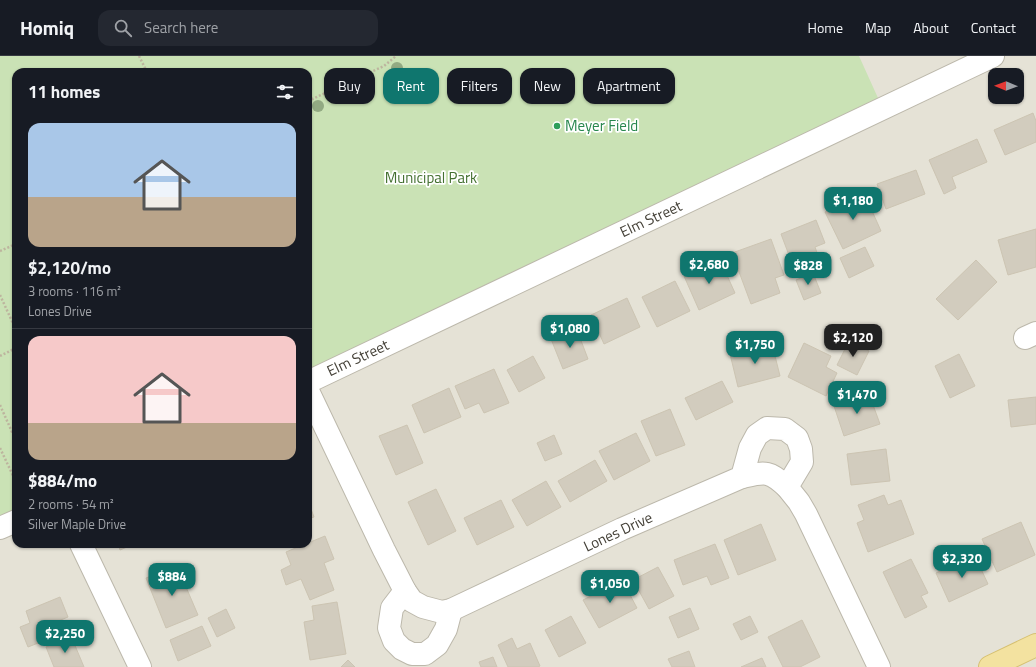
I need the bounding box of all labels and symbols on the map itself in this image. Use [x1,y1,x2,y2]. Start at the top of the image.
north arrow [988,68,1024,104]
place label: Meyer Field [565,114,638,137]
marker: Meyer Field [552,121,562,131]
park label: Municipal Park [385,166,477,189]
pin: $1,180 [820,187,886,221]
street label: Elm Street [616,194,686,243]
pin: $2,680 [676,251,742,285]
pin: $828 [784,252,832,286]
pin: $1,080 [537,315,603,349]
pin: $2,120 [820,324,886,358]
pin: $1,750 [722,331,788,365]
street label: Elm Street [323,333,393,382]
pin: $1,470 [824,381,890,415]
street label: Lones Drive [580,506,656,558]
pin: $2,320 [929,545,995,579]
pin: $884 [148,563,196,597]
pin: $1,050 [577,570,643,604]
pin: $2,250 [32,620,98,654]

